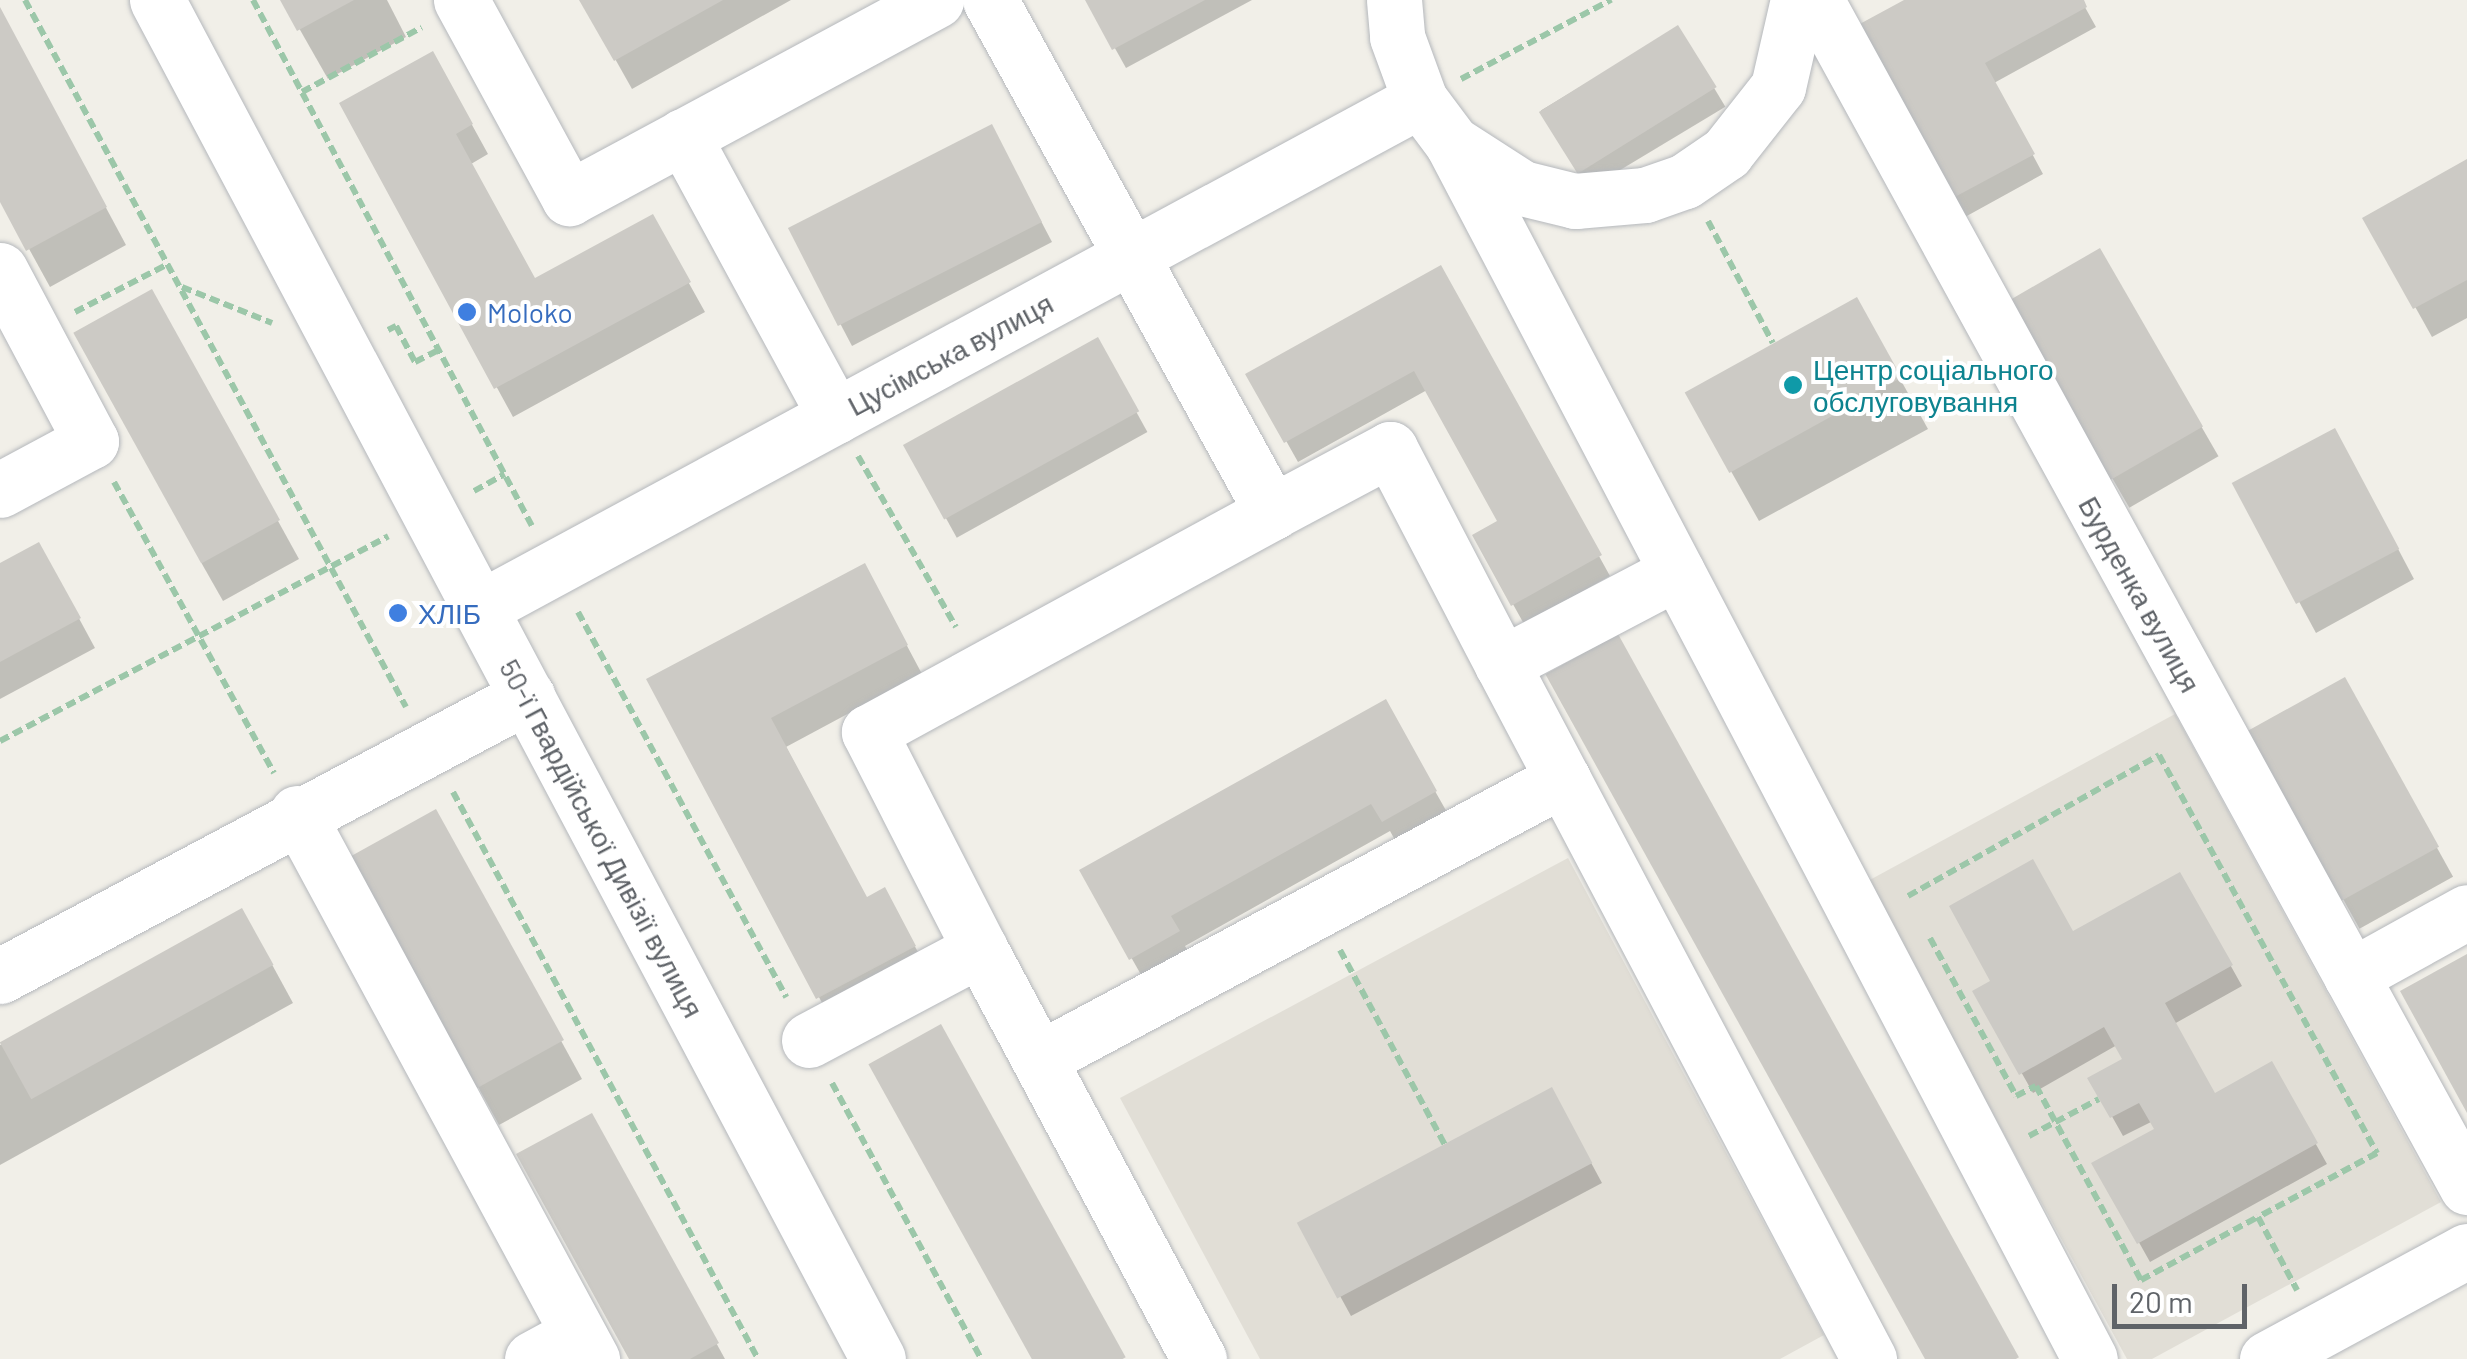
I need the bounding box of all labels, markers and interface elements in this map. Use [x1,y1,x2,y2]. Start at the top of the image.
street label: Цусімська вулиця [842,286,1058,422]
place label: Moloko [487,295,573,329]
marker: Moloko [456,301,478,323]
place label: Центр соціального обслуговування [1813,352,2054,418]
marker: Центр соціального обслуговування [1782,374,1804,396]
street label: Бурденка вулиця [2072,490,2208,698]
place label: ХЛІБ [418,596,481,630]
marker: ХЛІБ [387,602,409,624]
street label: 50-ї Гвардійської Дивізії вулиця [493,653,711,1023]
scale bar [2117,1264,2252,1326]
text: 20 m [2129,1283,2193,1319]

